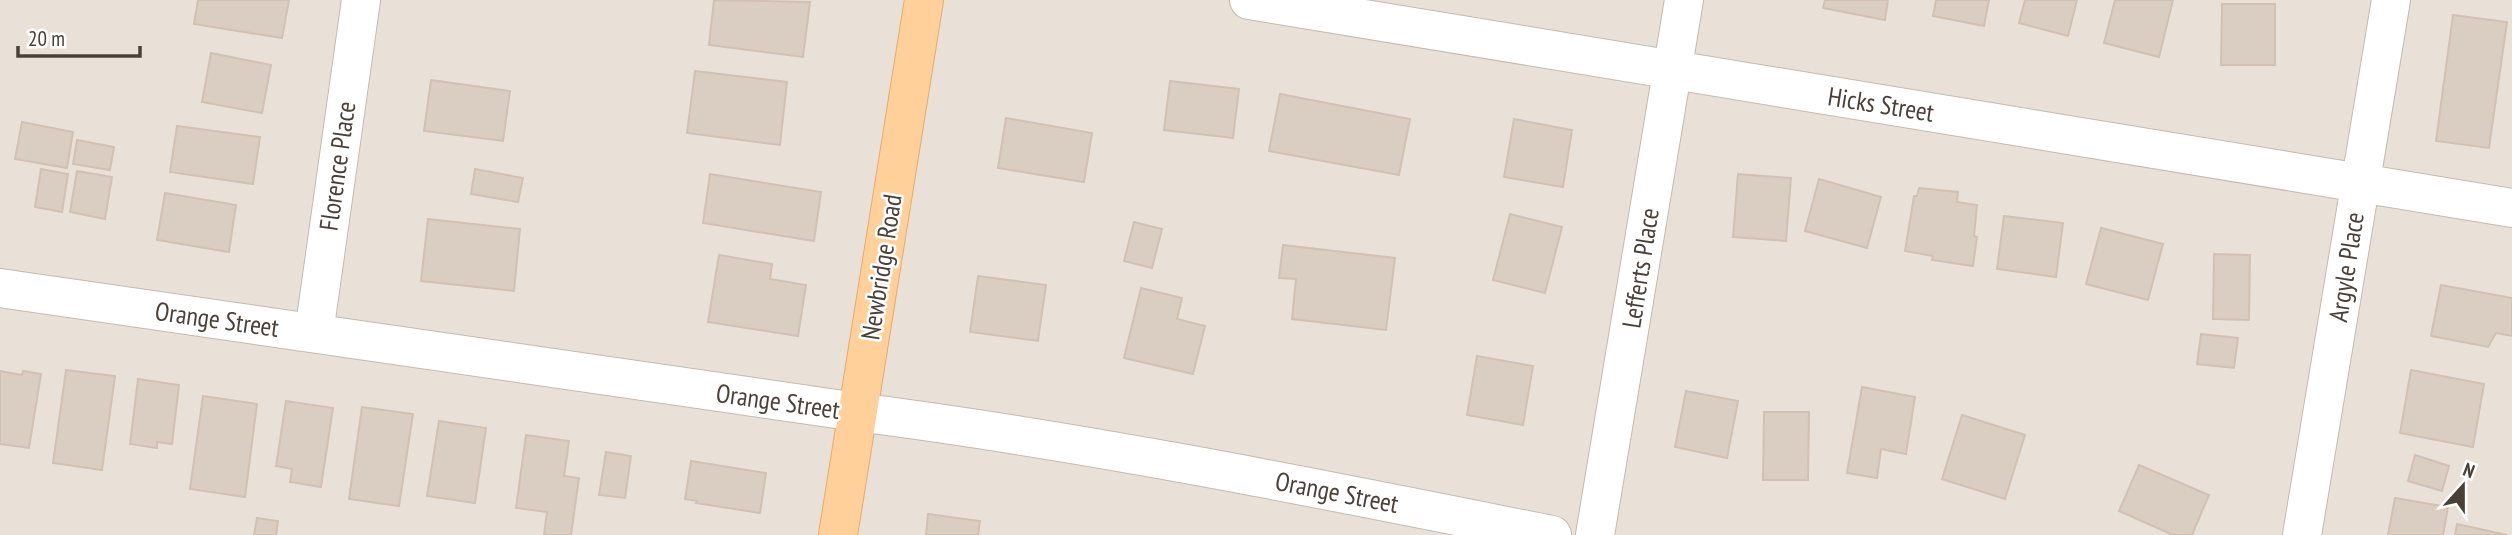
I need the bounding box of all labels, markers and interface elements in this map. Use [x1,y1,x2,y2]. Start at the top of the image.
scale bar [18,14,140,58]
text: 20 m [28,25,65,52]
street label: Hicks Street [1826,79,1936,129]
street label: Florence Place [312,99,362,233]
street label: Newbridge Road [853,192,909,342]
street label: Lefferts Place [1614,206,1666,330]
street label: Argyle Place [2321,210,2371,324]
street label: Orange Street [153,294,281,344]
street label: Orange Street [714,376,842,426]
north arrow [2428,451,2498,521]
text: N [2460,457,2478,483]
street label: Orange Street [1273,464,1401,520]

